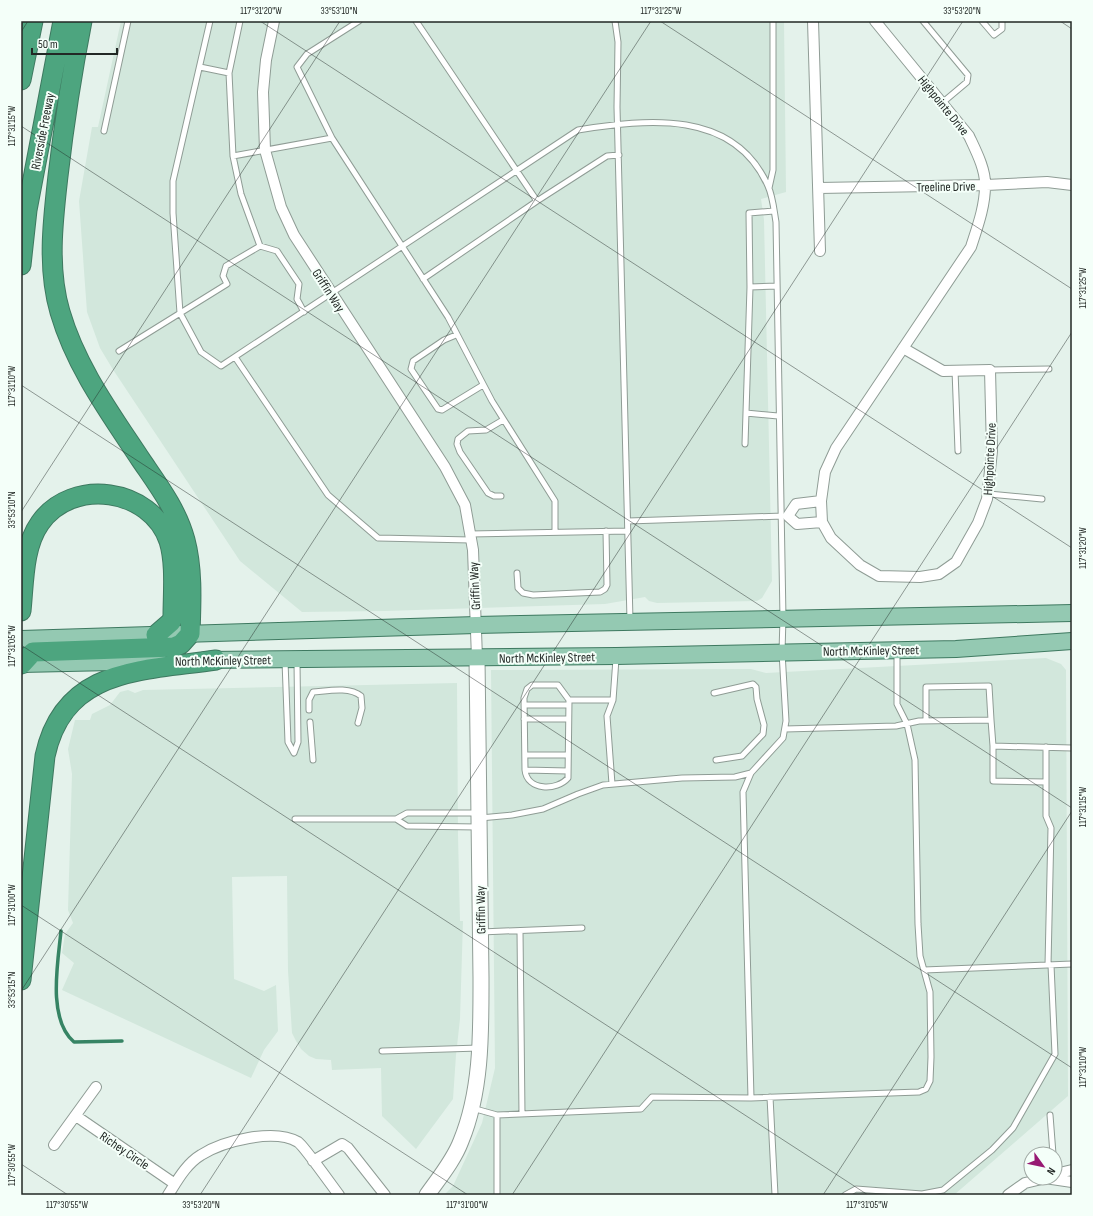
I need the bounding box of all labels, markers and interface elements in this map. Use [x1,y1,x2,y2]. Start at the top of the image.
text: 117°31'20"W [240,5,282,17]
text: 33°53'10"N [320,5,358,17]
text: 117°31'25"W [641,5,682,17]
text: 33°53'20"N [943,5,981,17]
scale bar [32,30,117,56]
text: 50 m [38,37,58,52]
street label: Highpointe Drive [914,72,972,139]
street label: Riverside Freeway [28,91,58,171]
text: 117°31'15"W [6,105,18,146]
street label: Treeline Drive [916,178,976,196]
street label: Griffin Way [308,266,348,315]
text: 117°31'25"W [1077,267,1089,308]
text: 117°31'10"W [6,365,18,406]
street label: Highpointe Drive [980,422,1000,496]
text: 33°53'10"N [6,491,18,529]
text: 117°31'20"W [1077,527,1089,569]
street label: Griffin Way [466,561,484,610]
text: 117°31'05"W [6,625,18,667]
street label: North McKinley Street [823,642,919,660]
street label: North McKinley Street [499,649,595,667]
street label: North McKinley Street [175,652,271,670]
text: 117°31'15"W [1077,786,1089,827]
text: 117°31'00"W [6,884,18,926]
street label: Griffin Way [473,886,489,934]
text: 33°53'15"N [6,972,18,1008]
text: 117°31'10"W [1077,1046,1089,1087]
street label: Richey Circle [97,1128,152,1173]
text: 117°30'55"W [6,1144,18,1186]
north arrow [1023,1146,1063,1186]
text: N [1044,1165,1058,1177]
text: 117°30'55"W [46,1199,88,1211]
text: 33°53'20"N [182,1199,220,1211]
text: 117°31'00"W [446,1199,488,1211]
text: 117°31'05"W [846,1199,888,1211]

